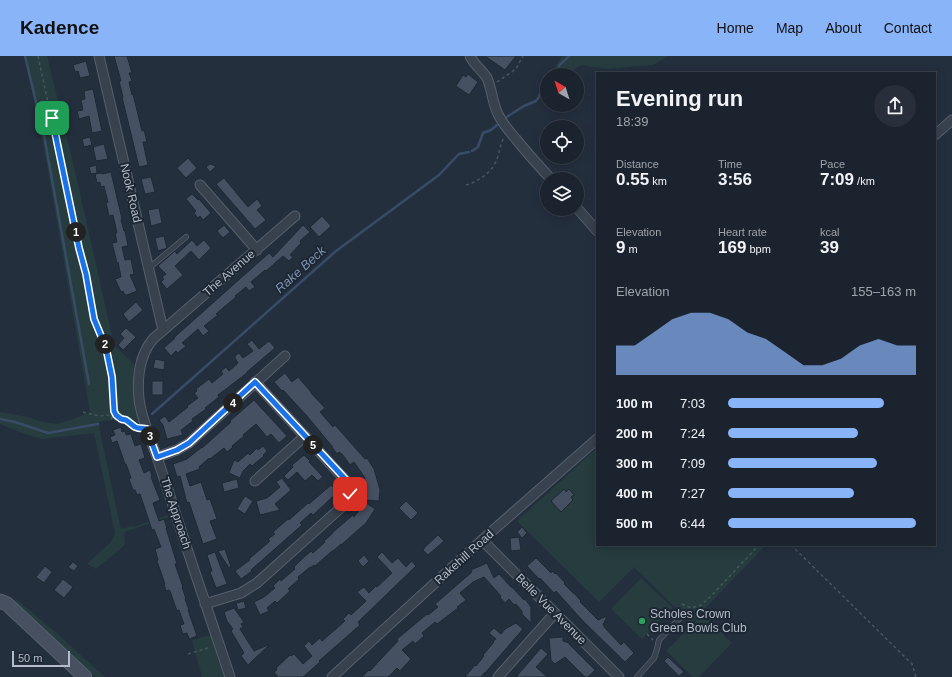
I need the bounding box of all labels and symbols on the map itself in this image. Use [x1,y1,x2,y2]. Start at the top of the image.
north arrow [540,68,584,112]
pin [35,101,69,135]
street label: Nook Road [117,162,145,224]
pin: 1 [66,222,86,242]
water label: Rake Beck [272,242,330,296]
street label: The Avenue [200,247,258,299]
pin: 2 [95,334,115,354]
pin: 4 [223,393,243,413]
pin: 3 [140,426,160,446]
pin: 5 [303,435,323,455]
street label: The Approach [158,475,194,551]
pin [333,477,367,511]
street label: Rakehill Road [432,527,496,587]
street label: Belle Vue Avenue [513,571,589,647]
place label: Scholes Crown Green Bowls Club [650,607,747,635]
marker: Scholes Crown Green Bowls Club [637,616,647,626]
scale bar [12,649,70,668]

